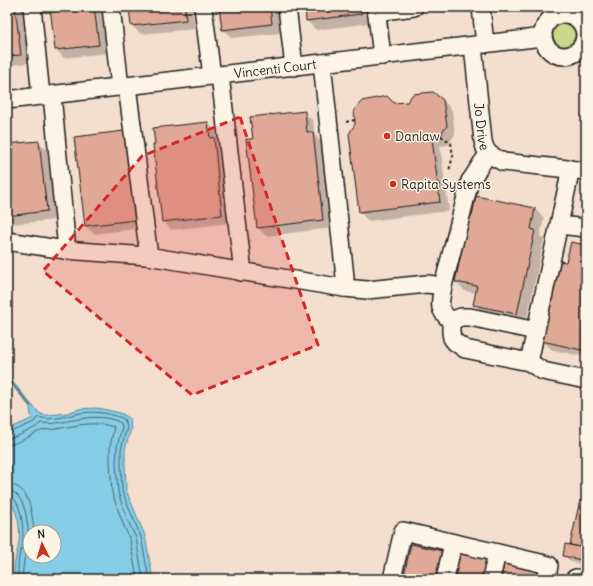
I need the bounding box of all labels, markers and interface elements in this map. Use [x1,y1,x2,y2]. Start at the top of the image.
street label: Vincenti Court [233,55,318,82]
street label: Jo Drive [471,102,494,152]
place label: Danlaw [395,128,440,145]
marker: Danlaw [382,131,392,141]
place label: Rapita Systems [401,176,491,193]
marker: Rapita Systems [388,179,398,189]
north arrow [22,524,62,564]
text: N [37,527,46,541]

